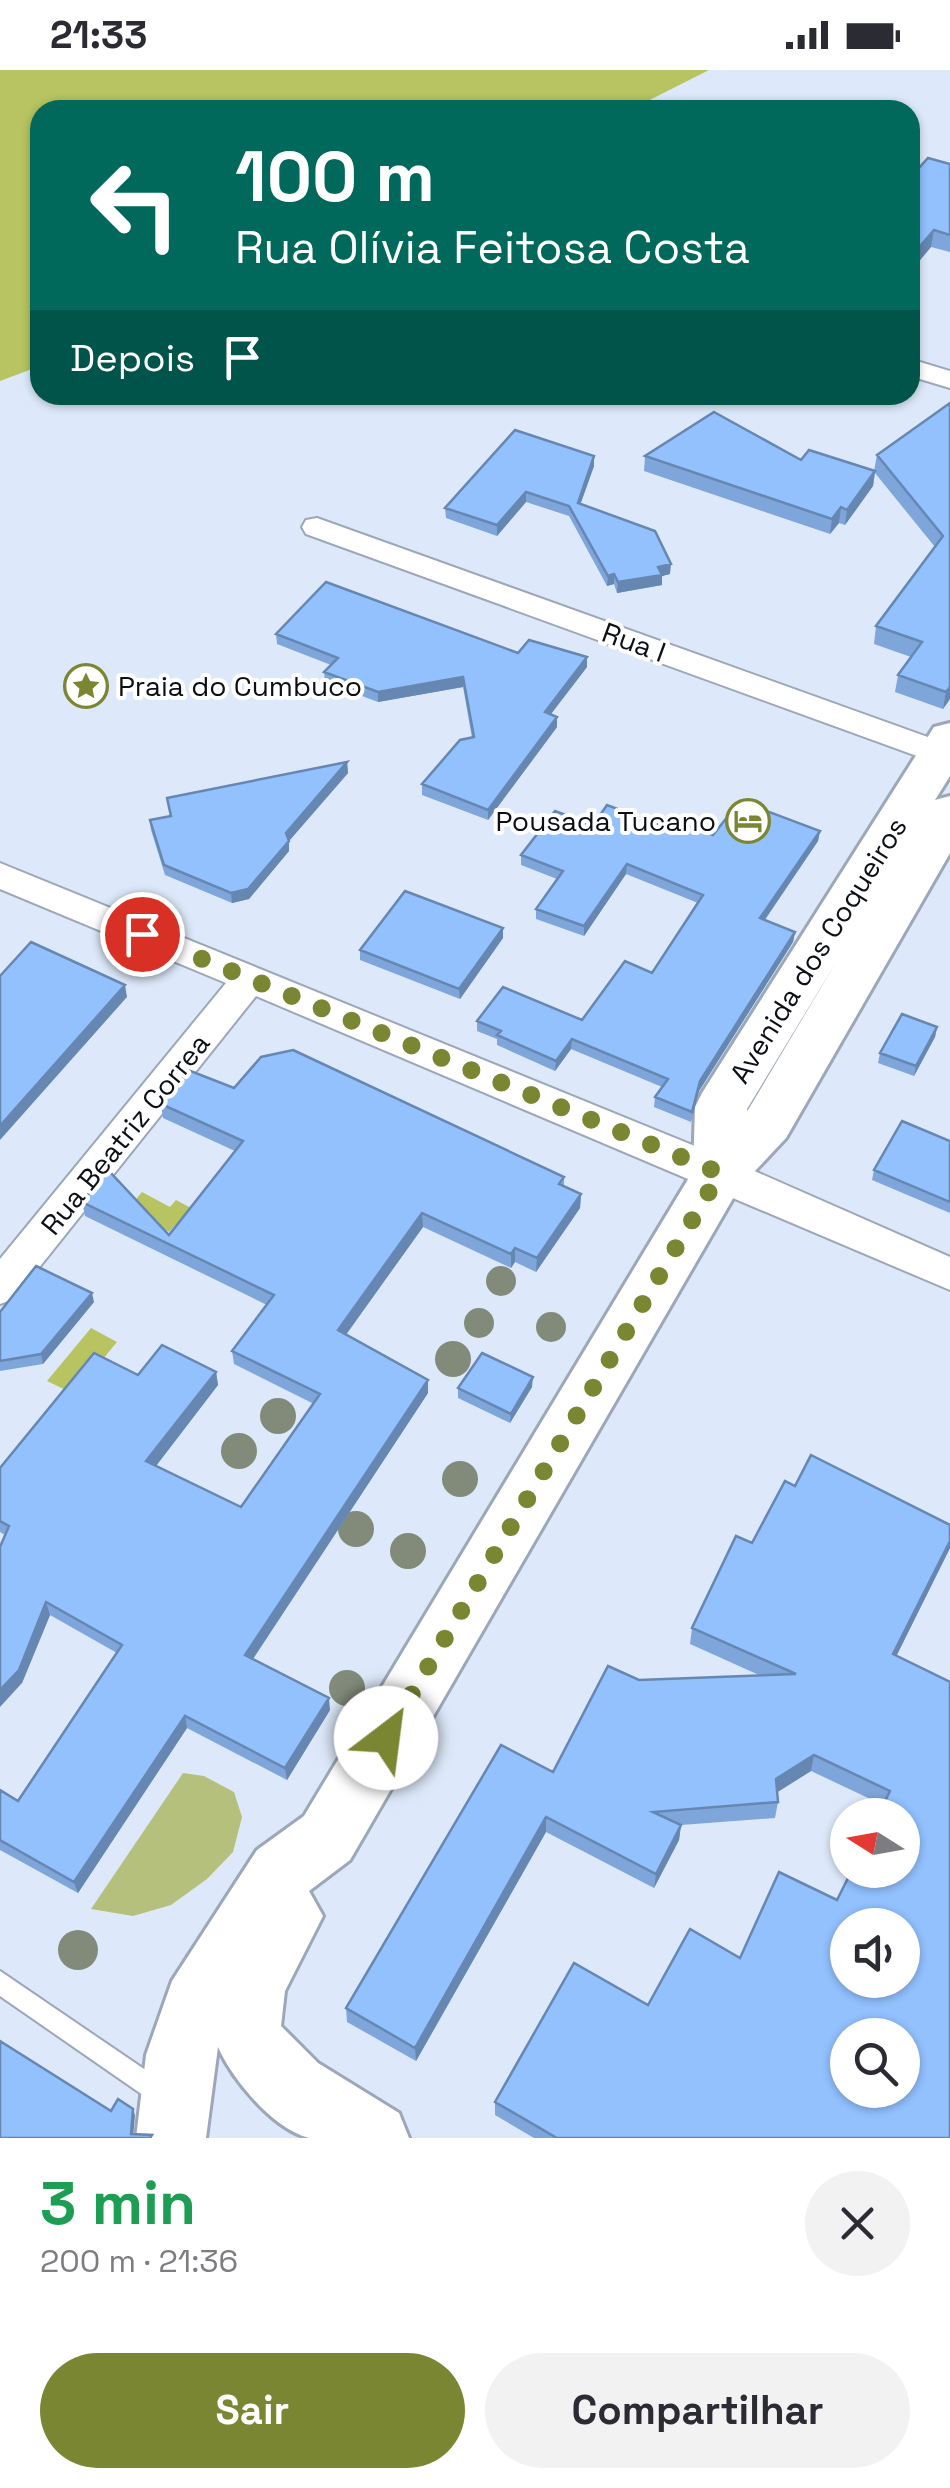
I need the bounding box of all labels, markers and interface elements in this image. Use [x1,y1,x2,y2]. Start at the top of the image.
text: 21:33 [50,11,147,59]
text: 100 m [235,132,435,221]
icon: left [70,140,200,270]
text: Rua Olívia Feitosa Costa [235,219,750,276]
icon: arrive [215,330,270,385]
text: Depois [70,334,195,382]
street label: Rua I [597,614,671,670]
place icon: Praia do Cumbuco [63,663,109,709]
place label: Praia do Cumbuco [118,668,362,704]
hotel icon: Pousada Tucano [725,798,771,844]
place label: Pousada Tucano [495,803,716,839]
street label: Avenida dos Coqueiros [721,810,915,1090]
pin [100,892,185,977]
icon: arrive [115,907,170,962]
street label: Rua Beatriz Correa [33,1026,217,1242]
position arrow [334,1686,438,1790]
north arrow [830,1798,920,1888]
map controls [830,1798,920,2108]
button: sound [830,1908,920,1998]
button: search [830,2018,920,2108]
text: 3 min [40,2165,196,2242]
button: close [805,2171,910,2276]
text: 200 m · 21:36 [40,2241,238,2281]
button: Sair [40,2353,465,2468]
button: Compartilhar [485,2353,910,2468]

